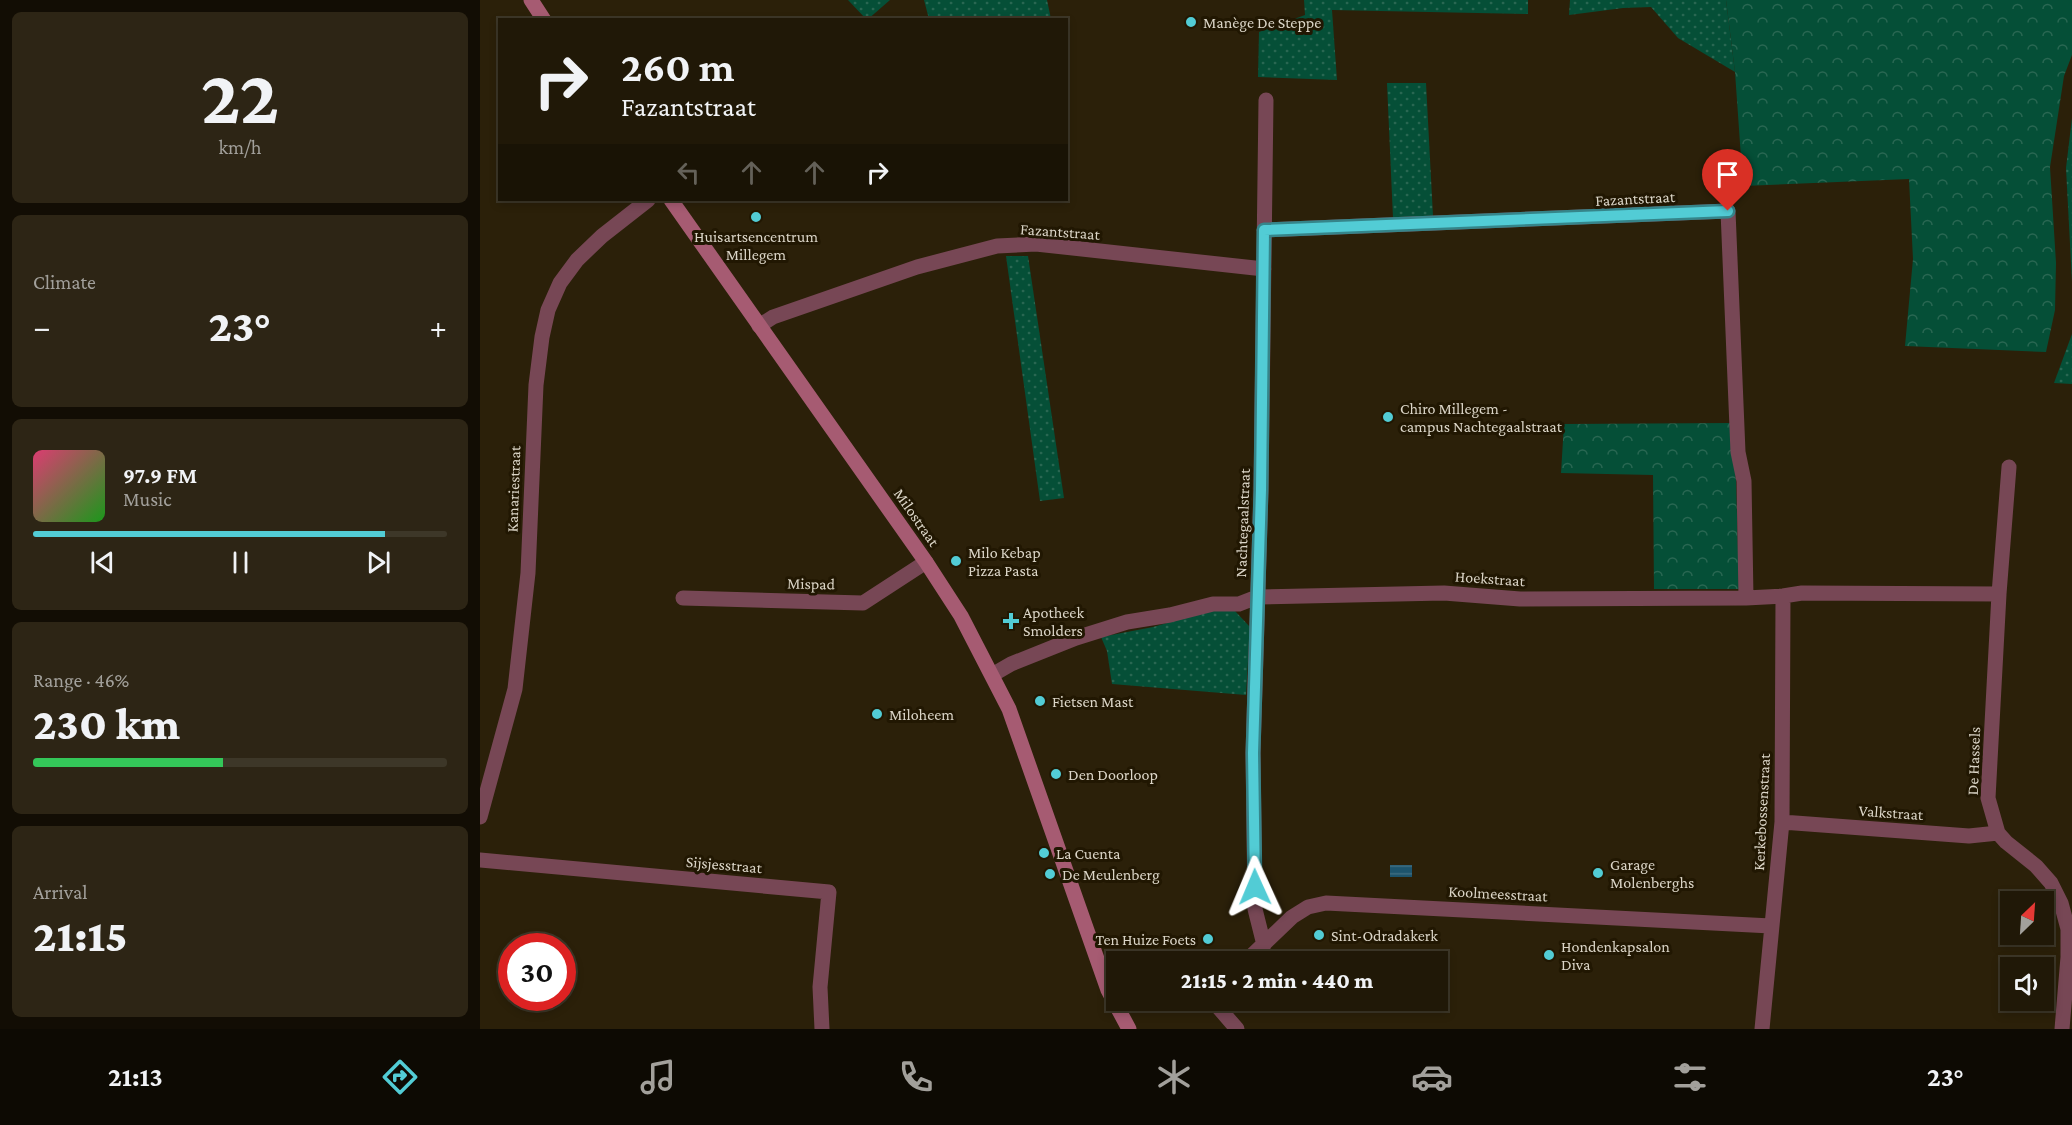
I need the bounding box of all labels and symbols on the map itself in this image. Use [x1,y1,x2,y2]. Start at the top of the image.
place label: Manège De Steppe [1203,14,1321,32]
marker: Manège De Steppe [1184,15,1198,29]
pin [1702,149,1753,211]
street label: Fazantstraat [1595,188,1676,209]
marker: Huisartsencentrum Millegem [749,210,763,224]
street label: Fazantstraat [1020,220,1101,243]
place label: Huisartsencentrum Millegem [694,228,818,264]
place label: Chiro Millegem - campus Nachtegaalstraat [1400,400,1563,436]
marker: Chiro Millegem - campus Nachtegaalstraat [1381,410,1395,424]
street label: Kanariestraat [503,445,524,532]
street label: Nachtegaalstraat [1232,468,1254,578]
street label: Milostraat [891,485,943,550]
place label: Milo Kebap Pizza Pasta [968,544,1041,579]
marker: Milo Kebap Pizza Pasta [949,554,963,568]
street label: Hoekstraat [1454,568,1526,589]
street label: Mispad [787,575,836,593]
place label: Apotheek Smolders [1023,604,1084,639]
marker: Apotheek Smolders [1004,614,1018,628]
place label: Fietsen Mast [1052,693,1134,710]
marker: Fietsen Mast [1033,694,1047,708]
place label: Miloheem [889,706,954,723]
marker: Miloheem [870,707,884,721]
street label: De Hassels [1964,726,1983,796]
street label: Kerkebossenstraat [1750,752,1773,871]
place label: Den Doorloop [1068,766,1158,784]
marker: Den Doorloop [1049,767,1063,781]
street label: Valkstraat [1858,802,1925,823]
place label: La Cuenta [1056,845,1121,862]
marker: La Cuenta [1037,846,1051,860]
street label: Sijsjesstraat [685,853,763,877]
position arrow [1223,855,1287,919]
place label: Garage Molenberghs [1610,856,1694,892]
place label: De Meulenberg [1062,866,1160,884]
marker: Garage Molenberghs [1591,866,1605,880]
marker: De Meulenberg [1043,867,1057,881]
street label: Koolmeesstraat [1448,882,1549,905]
north arrow [2000,891,2054,945]
place label: Sint-Odradakerk [1331,927,1438,944]
marker: Sint-Odradakerk [1312,928,1326,942]
place label: Ten Huize Foets [1095,931,1196,948]
marker: Ten Huize Foets [1201,932,1215,946]
speed limit sign: 30 [498,933,576,1011]
place label: Hondenkapsalon Diva [1561,938,1670,973]
marker: Hondenkapsalon Diva [1542,948,1556,962]

